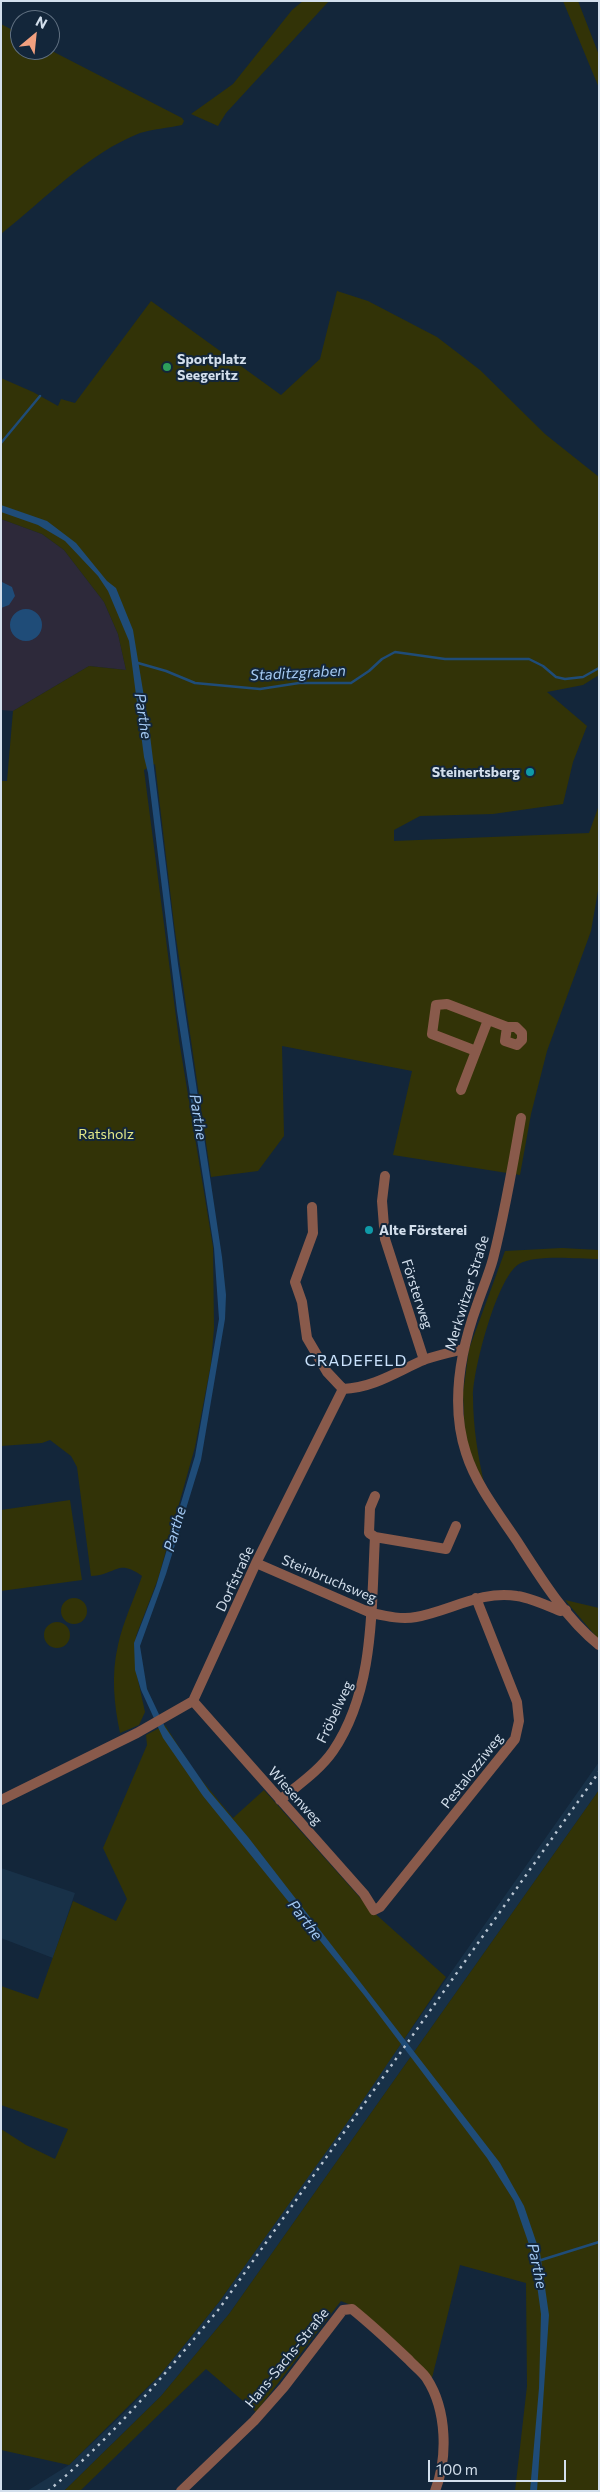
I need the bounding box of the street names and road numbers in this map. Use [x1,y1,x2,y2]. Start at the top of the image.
street label: Merkwitzer Straße [441,1233,493,1353]
street label: Försterweg [398,1257,436,1331]
street label: Dorfstraße [213,1544,257,1614]
street label: Steinbruchsweg [279,1551,379,1607]
street label: Fröbelweg [313,1678,357,1746]
street label: Pestalozziweg [437,1730,507,1812]
street label: Wiesenweg [264,1763,326,1829]
street label: Hans-Sachs-Straße [242,2305,332,2411]

